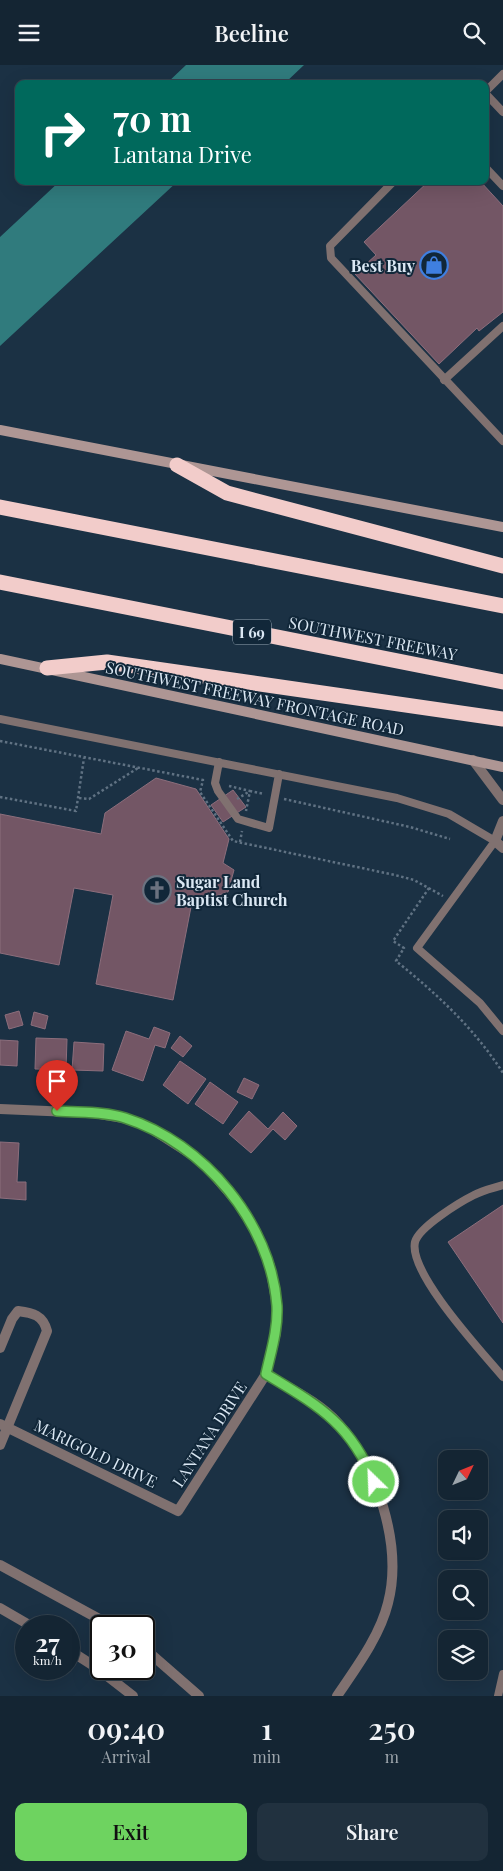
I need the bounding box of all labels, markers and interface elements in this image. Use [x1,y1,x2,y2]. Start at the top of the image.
text: Beeline [214,18,289,48]
icon: menu [15,19,43,47]
icon: search [460,19,488,47]
text: 70 m [113,94,191,141]
icon: right [30,100,95,165]
text: Lantana Drive [113,139,252,169]
shop icon: Best Buy [419,250,449,280]
place label: Best Buy [351,255,416,276]
street label: SOUTHWEST FREEWAY [287,611,459,665]
road number: I 69 [233,619,271,645]
street label: SOUTHWEST FREEWAY FRONTAGE ROAD [104,656,406,740]
place label: Sugar Land Baptist Church [176,871,288,910]
church icon: Sugar Land Baptist Church [142,875,172,905]
pin [36,1060,78,1111]
icon: arrive [43,1067,71,1095]
street label: LANTANA DRIVE [167,1377,251,1491]
street label: MARIGOLD DRIVE [31,1414,161,1492]
north arrow [438,1450,488,1500]
map controls [438,1450,488,1680]
position arrow [347,1455,399,1507]
button: sound [438,1510,488,1560]
button: search [438,1570,488,1620]
speed limit sign: 30 [90,1615,155,1680]
text: 27 [35,1625,60,1658]
button: layers [438,1630,488,1680]
text: km/h [33,1652,62,1668]
text: 09:40 [87,1708,165,1748]
text: 1 [261,1708,272,1748]
text: 250 [368,1708,416,1748]
text: Arrival [102,1746,151,1767]
text: min [252,1746,281,1767]
text: m [385,1746,399,1767]
button: Exit [15,1803,247,1861]
button: Share [257,1803,488,1861]

